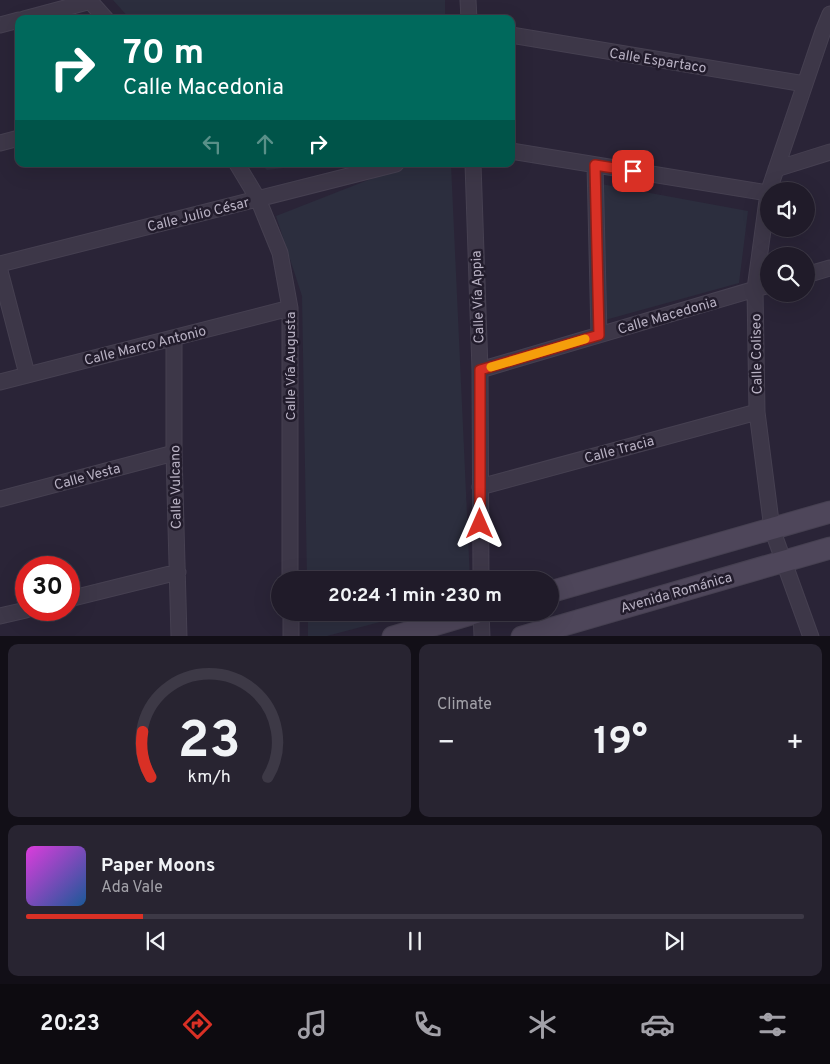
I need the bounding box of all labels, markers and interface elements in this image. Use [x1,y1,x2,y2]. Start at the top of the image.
text: 70 m [123,32,204,76]
icon: right [40,35,105,100]
street label: Calle Espartaco [608,45,708,78]
text: Calle Macedonia [123,75,284,102]
icon: left [198,130,226,158]
icon: ahead [251,130,279,158]
icon: right [304,130,332,158]
pin [612,150,654,192]
icon: arrive [619,157,647,185]
map controls [760,182,815,302]
button: sound [760,182,815,237]
street label: Calle Julio César [146,194,252,236]
button: search [760,247,815,302]
street label: Calle Vía Appia [468,250,489,344]
street label: Calle Macedonia [616,294,719,339]
street label: Calle Vía Augusta [283,312,300,420]
street label: Calle Coliseo [748,313,767,395]
street label: Calle Marco Antonio [83,323,208,370]
street label: Calle Tracia [583,433,656,468]
street label: Calle Vulcano [167,445,186,529]
street label: Calle Vesta [52,460,123,494]
position arrow [453,497,505,549]
speed limit sign: 30 [15,556,80,621]
street label: Avenida Románica [619,569,734,617]
text: 20:24 · 1 min · 230 m [328,584,502,608]
text: Climate [437,695,492,715]
text: 23 [178,710,241,776]
text: 19° [593,719,648,768]
text: − [437,726,455,762]
text: + [786,726,804,762]
text: km/h [188,766,231,789]
text: Paper Moons [101,854,215,878]
text: Ada Vale [101,878,163,898]
icon: previous [142,927,170,955]
icon: pause [401,927,429,955]
icon: next [660,927,688,955]
icon: directions [180,1007,215,1042]
icon: music [295,1007,330,1042]
icon: phone [410,1007,445,1042]
icon: climate [525,1007,560,1042]
icon: car [640,1007,675,1042]
icon: filters [755,1007,790,1042]
text: 20:23 [40,1011,100,1038]

